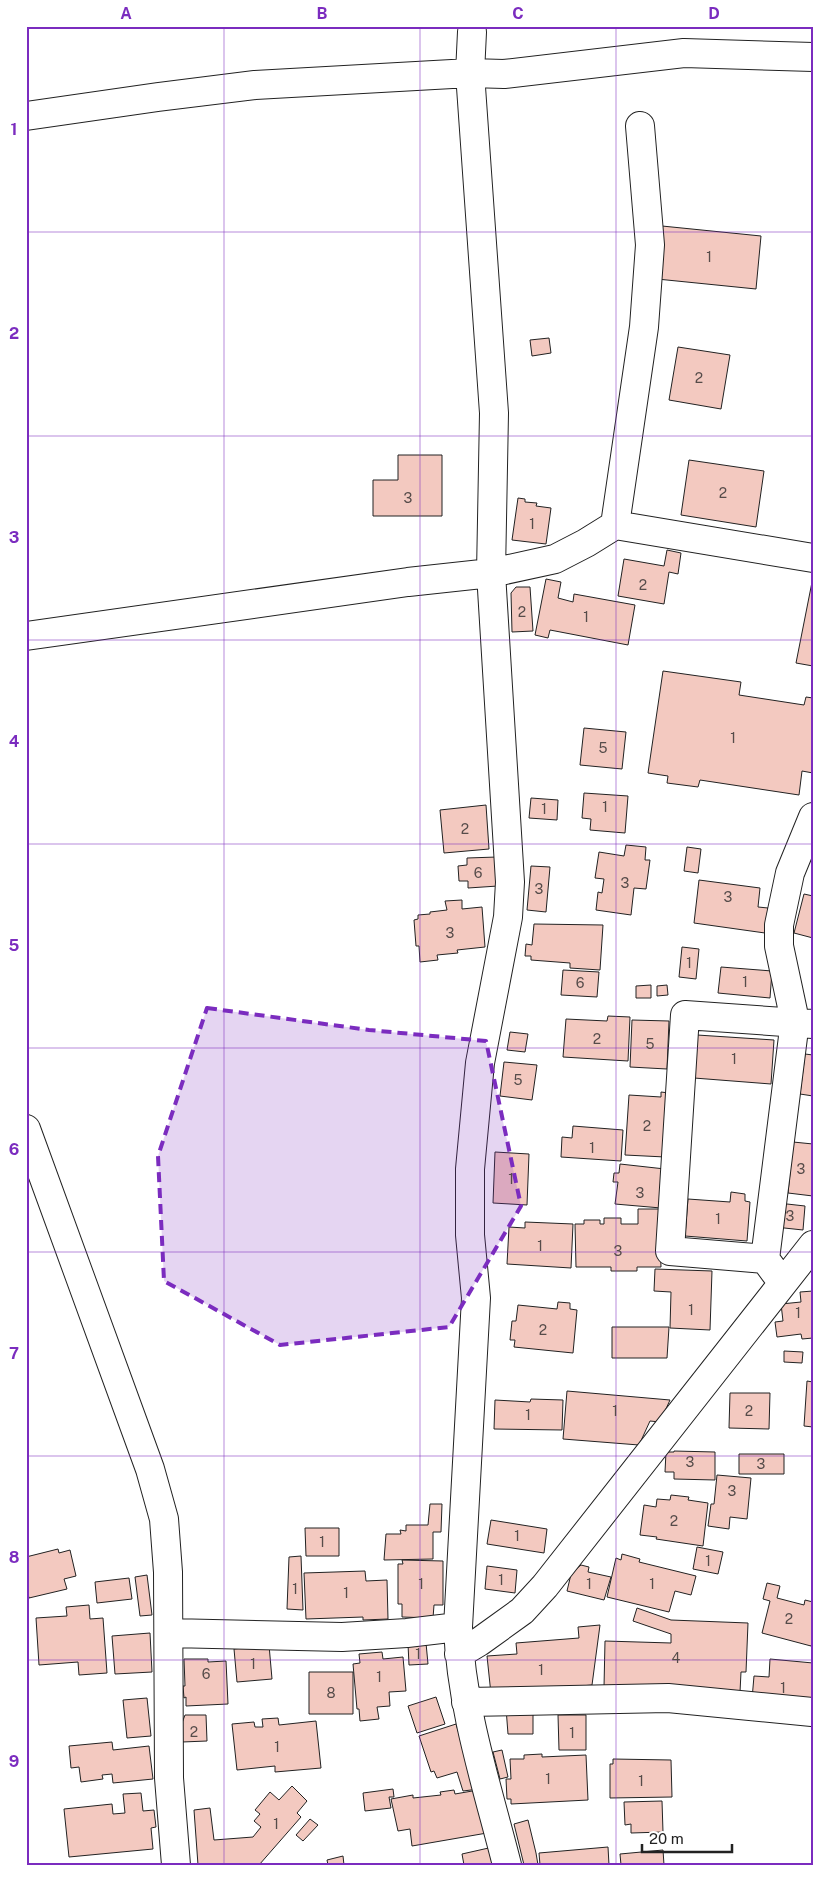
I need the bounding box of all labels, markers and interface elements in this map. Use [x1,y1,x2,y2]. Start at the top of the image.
text: A [120,4,132,23]
text: B [317,4,328,23]
text: C [512,4,524,23]
text: D [708,4,720,23]
text: 1 [11,120,17,139]
house number: 1 [706,249,712,265]
text: 2 [9,324,19,343]
house number: 2 [695,370,703,386]
house number: 2 [719,485,727,501]
house number: 3 [404,490,413,506]
house number: 1 [529,516,535,532]
text: 3 [9,528,19,547]
house number: 2 [639,577,647,593]
house number: 2 [518,604,526,620]
house number: 1 [583,609,589,625]
house number: 1 [730,730,736,746]
text: 4 [9,732,20,751]
house number: 5 [599,740,608,756]
house number: 1 [602,799,608,815]
house number: 1 [541,801,547,817]
house number: 2 [461,821,469,837]
house number: 6 [474,865,483,881]
house number: 3 [621,875,630,891]
house number: 3 [535,881,544,897]
house number: 3 [724,889,733,905]
house number: 3 [446,925,455,941]
text: 5 [9,936,20,955]
house number: 1 [686,955,692,971]
house number: 1 [742,974,748,990]
house number: 6 [576,975,585,991]
house number: 2 [593,1031,601,1047]
house number: 5 [646,1036,655,1052]
house number: 1 [731,1051,737,1067]
house number: 5 [514,1072,523,1088]
house number: 2 [643,1118,651,1134]
text: 6 [9,1140,19,1159]
house number: 1 [589,1140,595,1156]
house number: 3 [797,1161,806,1177]
house number: 1 [508,1171,514,1187]
house number: 3 [636,1185,645,1201]
house number: 3 [786,1208,795,1224]
house number: 1 [715,1211,721,1227]
house number: 1 [537,1238,543,1254]
house number: 3 [614,1243,623,1259]
house number: 1 [688,1302,694,1318]
house number: 1 [795,1305,801,1321]
house number: 2 [539,1322,547,1338]
text: 7 [9,1344,19,1363]
house number: 1 [612,1403,618,1419]
house number: 2 [745,1403,753,1419]
house number: 1 [525,1407,531,1423]
house number: 3 [686,1454,695,1470]
house number: 3 [757,1456,766,1472]
house number: 3 [728,1483,737,1499]
house number: 2 [670,1513,678,1529]
house number: 1 [514,1528,520,1544]
house number: 1 [319,1534,325,1550]
text: 8 [9,1548,20,1567]
house number: 1 [705,1553,711,1569]
house number: 1 [498,1572,504,1588]
house number: 1 [418,1576,424,1592]
house number: 1 [586,1576,592,1592]
house number: 1 [649,1576,655,1592]
house number: 1 [292,1581,298,1597]
house number: 1 [343,1585,349,1601]
house number: 2 [785,1611,793,1627]
house number: 1 [415,1646,421,1662]
house number: 4 [672,1650,681,1666]
house number: 1 [250,1656,256,1672]
house number: 1 [538,1662,544,1678]
house number: 6 [202,1666,211,1682]
house number: 1 [376,1669,382,1685]
house number: 1 [780,1680,786,1696]
house number: 8 [326,1685,336,1701]
house number: 2 [190,1724,198,1740]
house number: 1 [569,1725,575,1741]
house number: 1 [274,1739,280,1755]
text: 9 [9,1752,19,1771]
house number: 1 [545,1771,551,1787]
house number: 1 [638,1773,644,1789]
house number: 1 [273,1816,279,1832]
scale bar [642,1821,732,1853]
text: 20 m [649,1830,684,1847]

